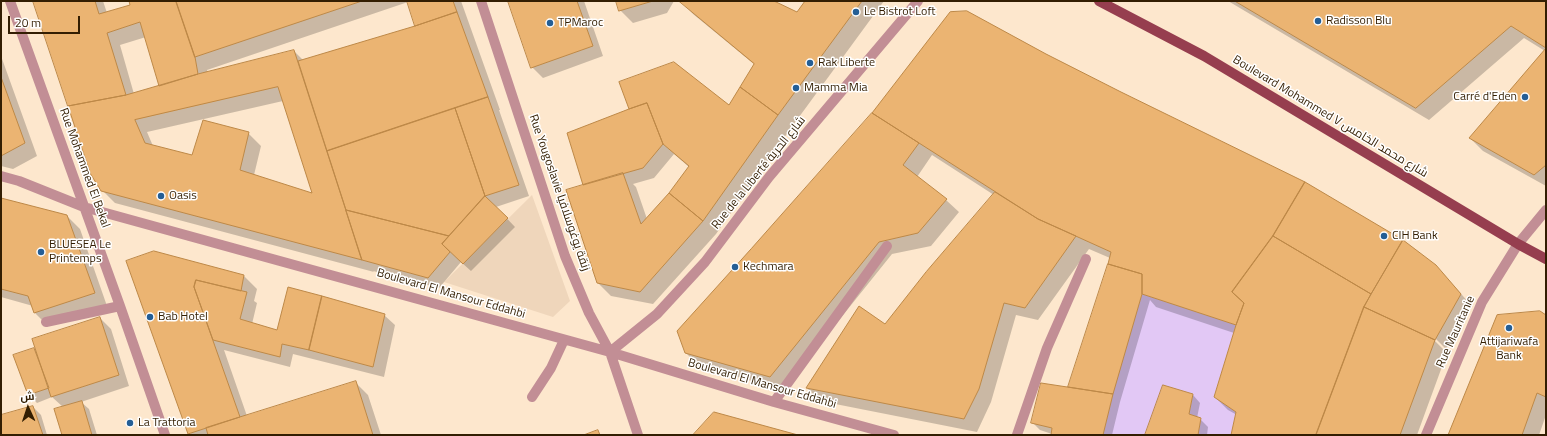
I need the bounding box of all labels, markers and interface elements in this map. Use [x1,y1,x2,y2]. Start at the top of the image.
place label: Le Bistrot Loft [864,5,936,19]
marker: Le Bistrot Loft [851,7,861,17]
scale bar [10,8,82,34]
text: 20 m [15,13,41,32]
place label: Radisson Blu [1326,14,1391,28]
place label: TPMaroc [558,16,603,30]
marker: Radisson Blu [1313,16,1323,26]
marker: TPMaroc [545,18,555,28]
street label: Boulevard Mohammed V شارع محمد الخامس [1230,53,1430,181]
place label: Rak Liberte [818,56,875,70]
marker: Rak Liberte [805,58,815,68]
place label: Mamma Mia [804,81,868,95]
marker: Mamma Mia [791,83,801,93]
place label: Carré d'Eden [1453,90,1517,104]
marker: Carré d'Eden [1520,92,1530,102]
street label: Rue Mohammed El Bekal [56,106,112,230]
street label: Rue Yougoslavie زنقة يوغوسلافيا [525,113,593,273]
street label: Rue de la Liberté شارع الحرية [709,114,809,232]
place label: Oasis [169,189,197,203]
marker: Oasis [156,191,166,201]
place label: CIH Bank [1392,229,1438,243]
marker: CIH Bank [1379,231,1389,241]
place label: BLUESEA Le Printemps [49,238,111,266]
marker: BLUESEA Le Printemps [36,247,46,257]
place label: Kechmara [743,260,794,274]
marker: Kechmara [730,262,740,272]
street label: Boulevard El Mansour Eddahbi [375,266,527,322]
street label: Rue Mauritanie [1434,294,1478,370]
place label: Bab Hotel [158,310,208,324]
marker: Bab Hotel [145,312,155,322]
marker: Attijariwafa Bank [1504,323,1514,333]
place label: Attijariwafa Bank [1480,335,1538,363]
street label: Boulevard El Mansour Eddahbi [686,356,838,412]
north arrow [8,388,48,428]
text: ش [20,388,35,404]
place label: La Trattoria [138,416,195,430]
marker: La Trattoria [125,418,135,428]

